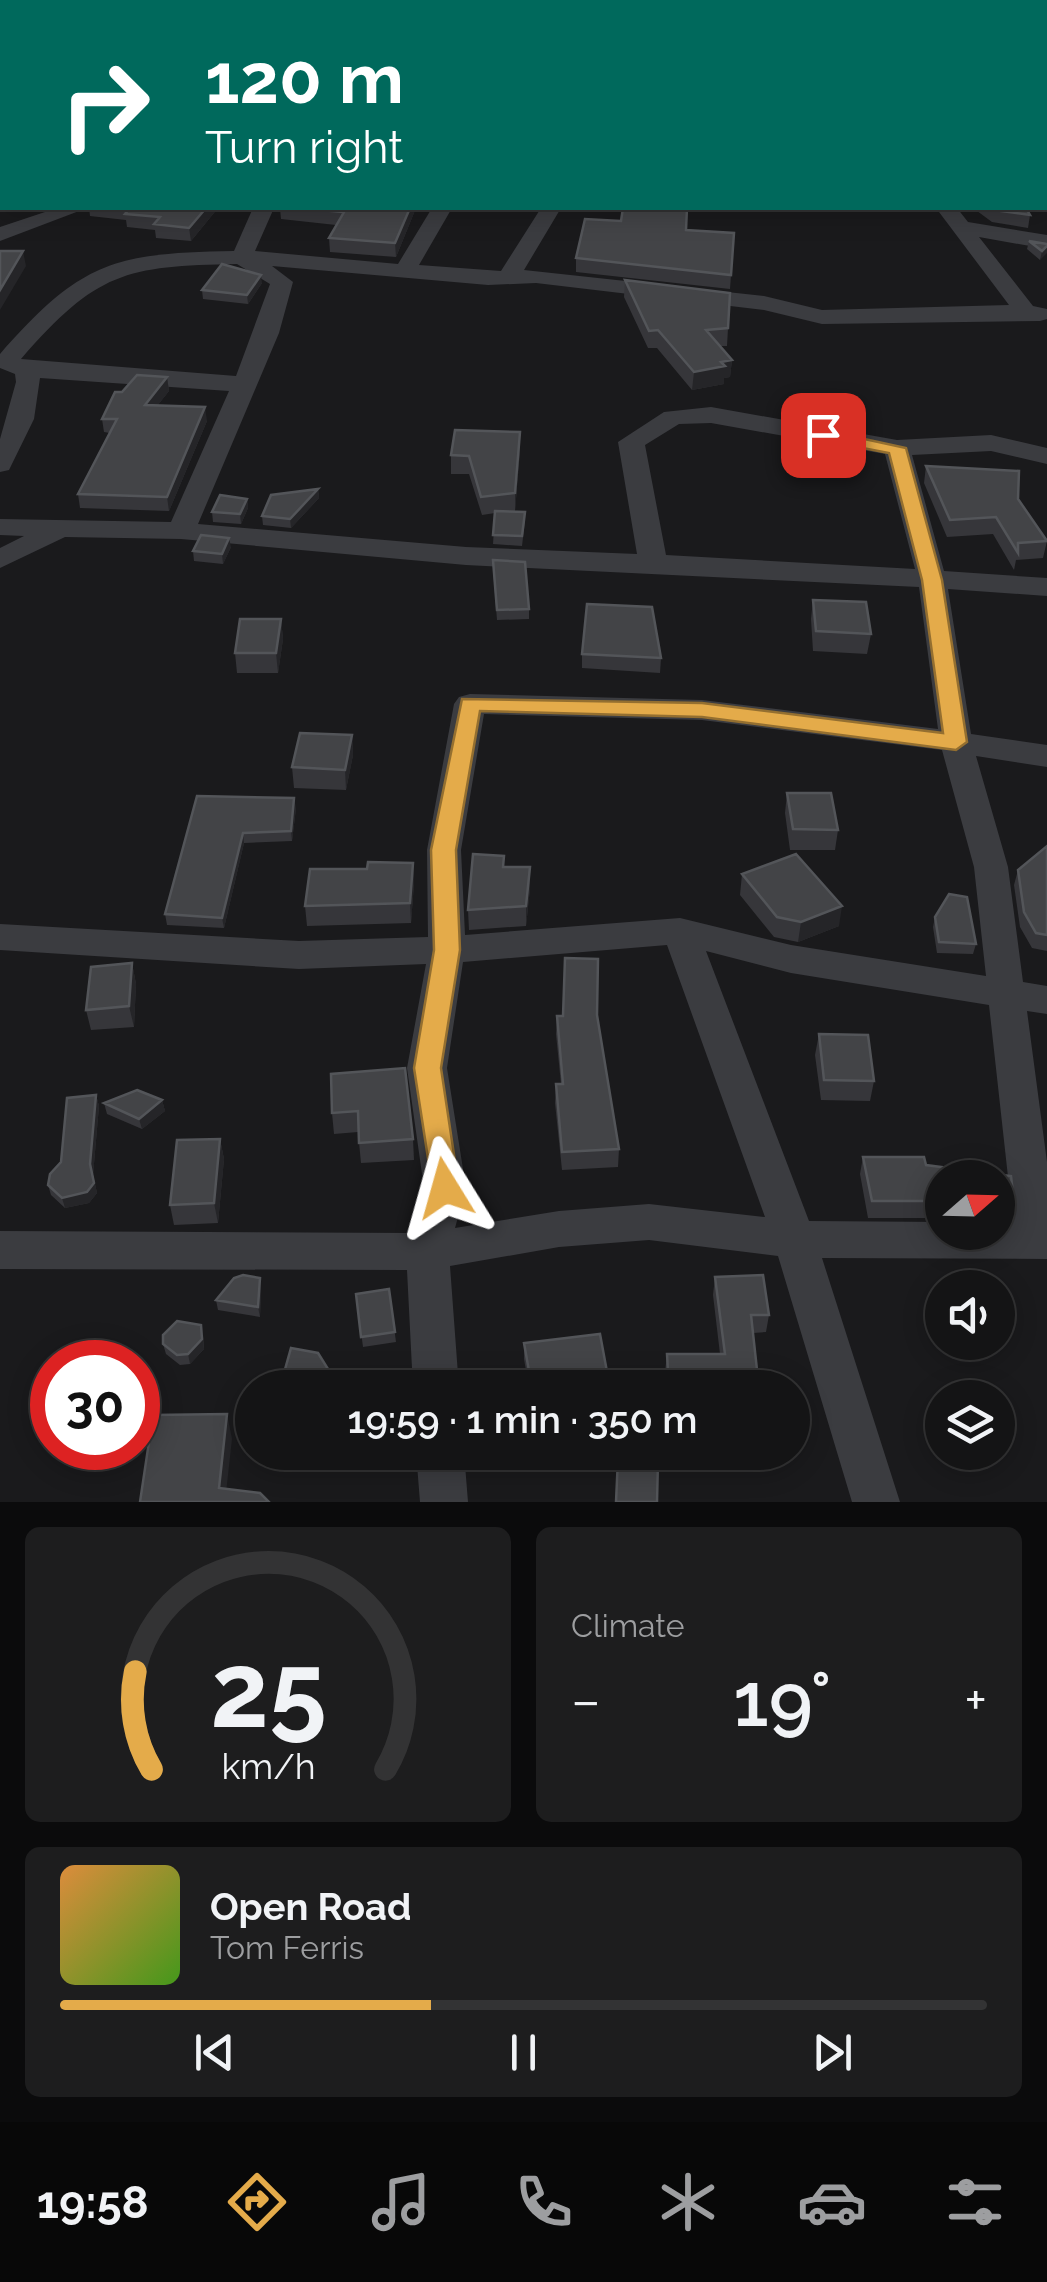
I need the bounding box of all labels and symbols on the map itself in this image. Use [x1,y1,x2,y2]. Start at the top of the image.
pin [781,393,866,478]
position arrow [393,1136,497,1240]
north arrow [925,1160,1015,1250]
speed limit sign: 30 [30,1340,160,1470]

